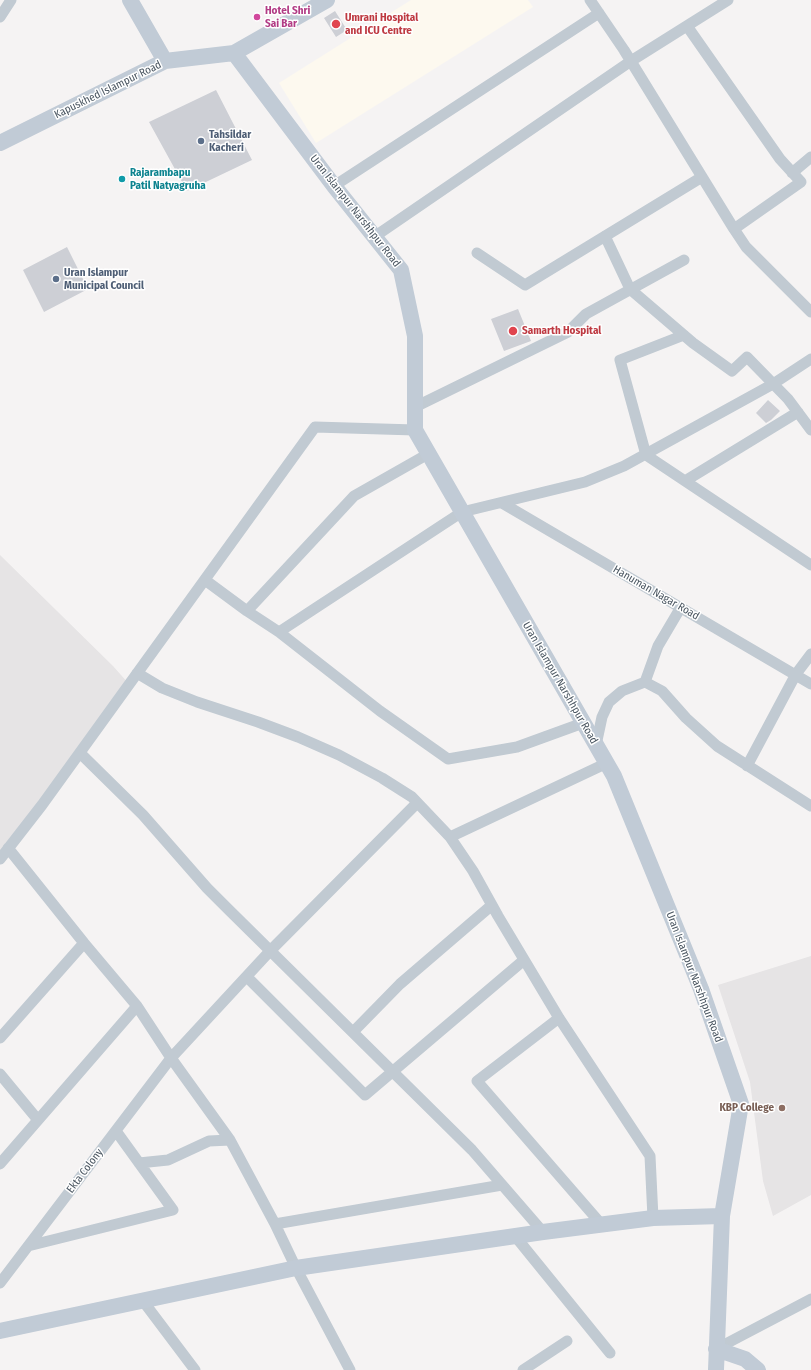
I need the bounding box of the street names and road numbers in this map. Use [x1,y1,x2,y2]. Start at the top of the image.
street label: Kapuskhed Islampur Road [52,58,164,122]
street label: Uran Islampur Narshhpur Road [307,152,403,270]
street label: Hanuman Nagar Road [611,563,701,623]
street label: Uran Islampur Narshhpur Road [520,620,600,746]
street label: Uran Islampur Narshhpur Road [663,910,725,1044]
street label: Ekta Colony [64,1146,106,1196]

